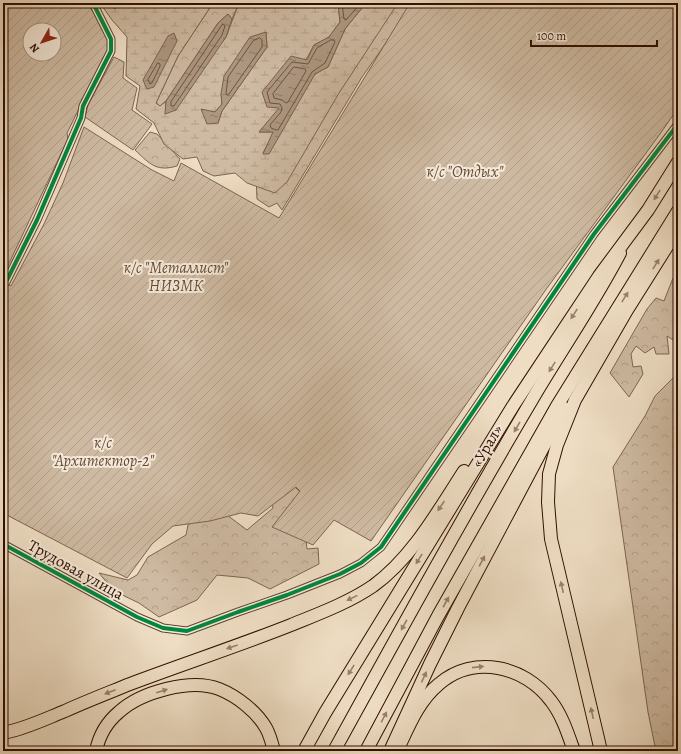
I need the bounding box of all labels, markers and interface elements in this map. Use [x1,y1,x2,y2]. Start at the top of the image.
north arrow [22,22,62,62]
scale bar [531,22,657,48]
text: 100 m [537,28,566,44]
text: N [26,40,43,56]
park label: к/с "Отдых" [427,161,504,183]
one-way arrow [653,190,661,200]
park label: к/с "Металлист" НИЗМК [124,257,228,297]
one-way arrow [653,258,660,270]
one-way arrow [621,291,628,303]
one-way arrow [570,309,578,319]
one-way arrow [549,361,556,373]
street label: «Урал» [466,420,508,471]
one-way arrow [513,421,520,433]
park label: к/с "Архитектор-2" [52,432,154,472]
one-way arrow [437,501,445,511]
street label: Трудовая улица [24,535,128,606]
one-way arrow [416,553,423,565]
one-way arrow [479,555,485,567]
one-way arrow [559,580,565,593]
one-way arrow [346,595,358,601]
one-way arrow [442,596,449,608]
one-way arrow [401,619,407,631]
one-way arrow [225,645,237,651]
one-way arrow [348,664,355,676]
one-way arrow [472,664,484,670]
one-way arrow [421,672,427,683]
one-way arrow [157,688,169,694]
one-way arrow [103,690,115,696]
one-way arrow [589,707,595,719]
one-way arrow [381,711,388,722]

